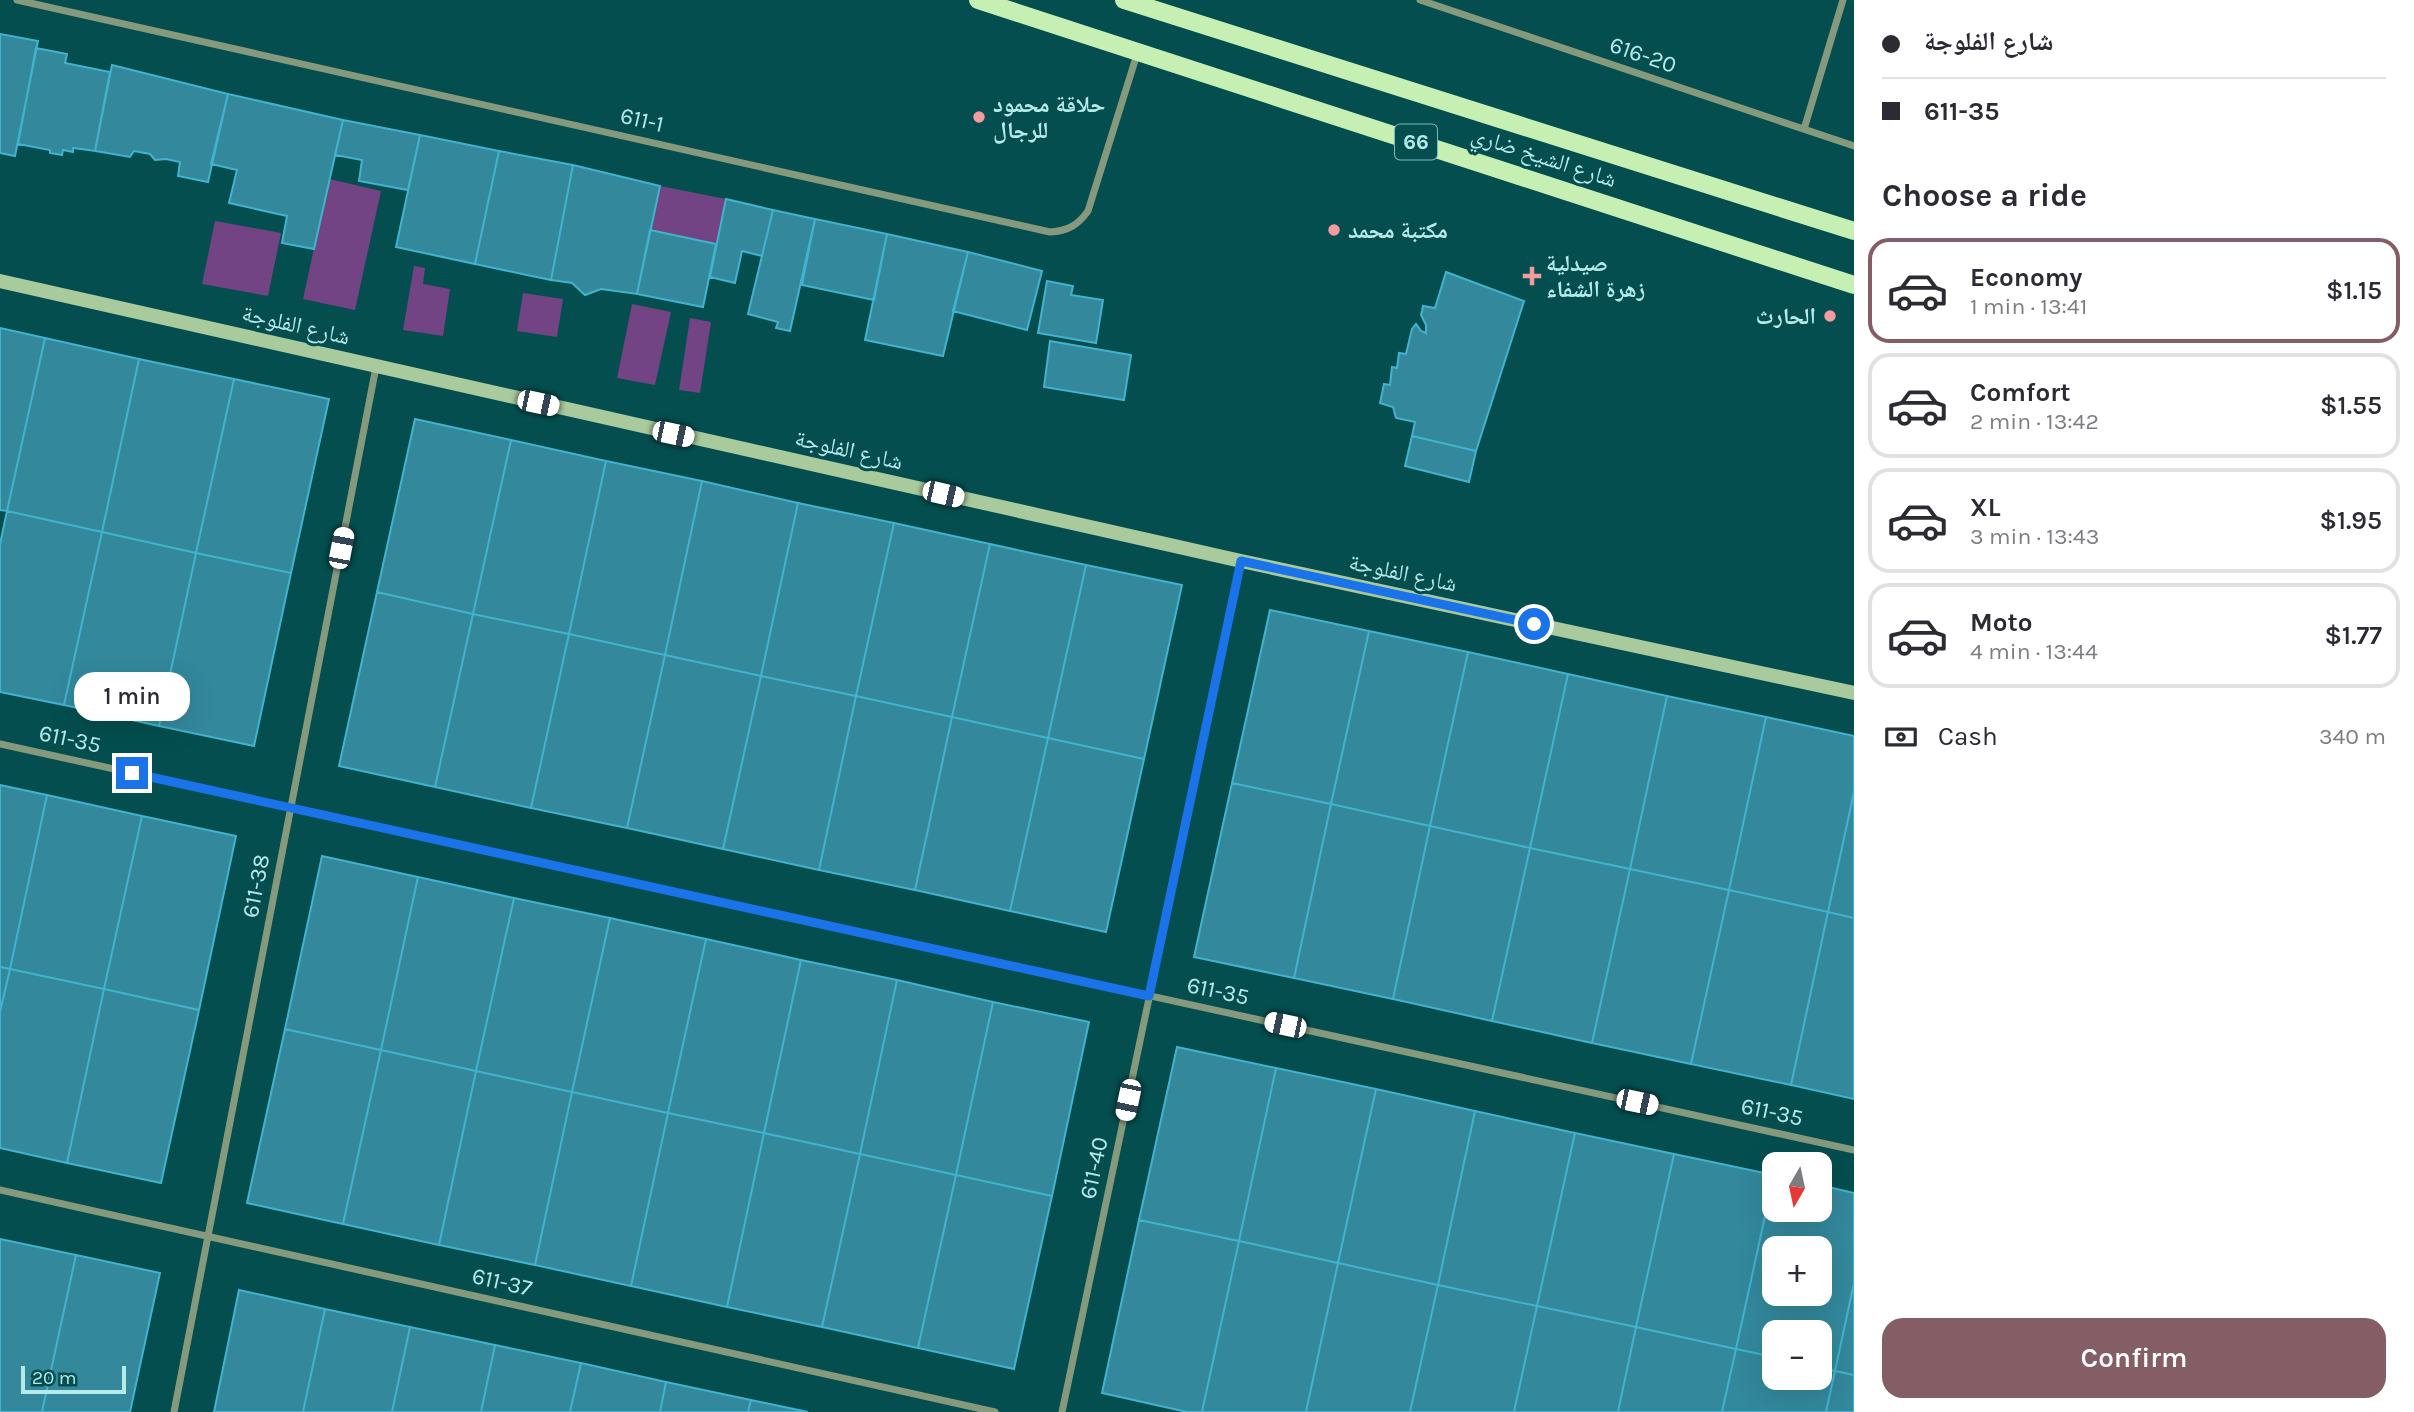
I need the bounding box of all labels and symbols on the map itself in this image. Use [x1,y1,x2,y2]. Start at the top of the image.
street label: 616-20 [1606,31,1680,79]
place label: حلاقة محمود للرجال [993,91,1106,144]
street label: 611-1 [618,102,666,138]
marker: حلاقة محمود للرجال [971,109,987,125]
street label: شارع الشيخ ضاري [1467,121,1620,198]
road number: 66 [1395,124,1437,160]
place label: مكتبة محمد [1348,217,1448,244]
marker: مكتبة محمد [1326,222,1342,238]
place label: صيدلية زهرة الشفاء [1546,250,1645,303]
marker: صيدلية زهرة الشفاء [1524,268,1540,284]
street label: شارع الفلوجة [239,299,353,351]
place label: الحارث [1756,303,1816,330]
marker: الحارث [1822,308,1838,324]
car [516,388,561,418]
car [651,419,696,449]
street label: شارع الفلوجة [792,424,906,476]
car [921,479,966,509]
car [327,525,356,571]
street label: شارع الفلوجة [1346,548,1460,599]
route start [1518,608,1550,640]
callout: 1 min [74,672,190,720]
street label: 611-35 [36,719,104,759]
route end [116,757,148,789]
street label: 611-38 [237,852,275,920]
street label: 611-35 [1184,971,1252,1011]
car [1263,1010,1308,1040]
car [1114,1077,1143,1123]
car [1615,1087,1660,1117]
street label: 611-35 [1738,1092,1806,1132]
street label: 611-40 [1074,1134,1114,1202]
north arrow [1762,1152,1832,1222]
street label: 611-37 [469,1262,535,1302]
scale bar [21,1363,126,1395]

